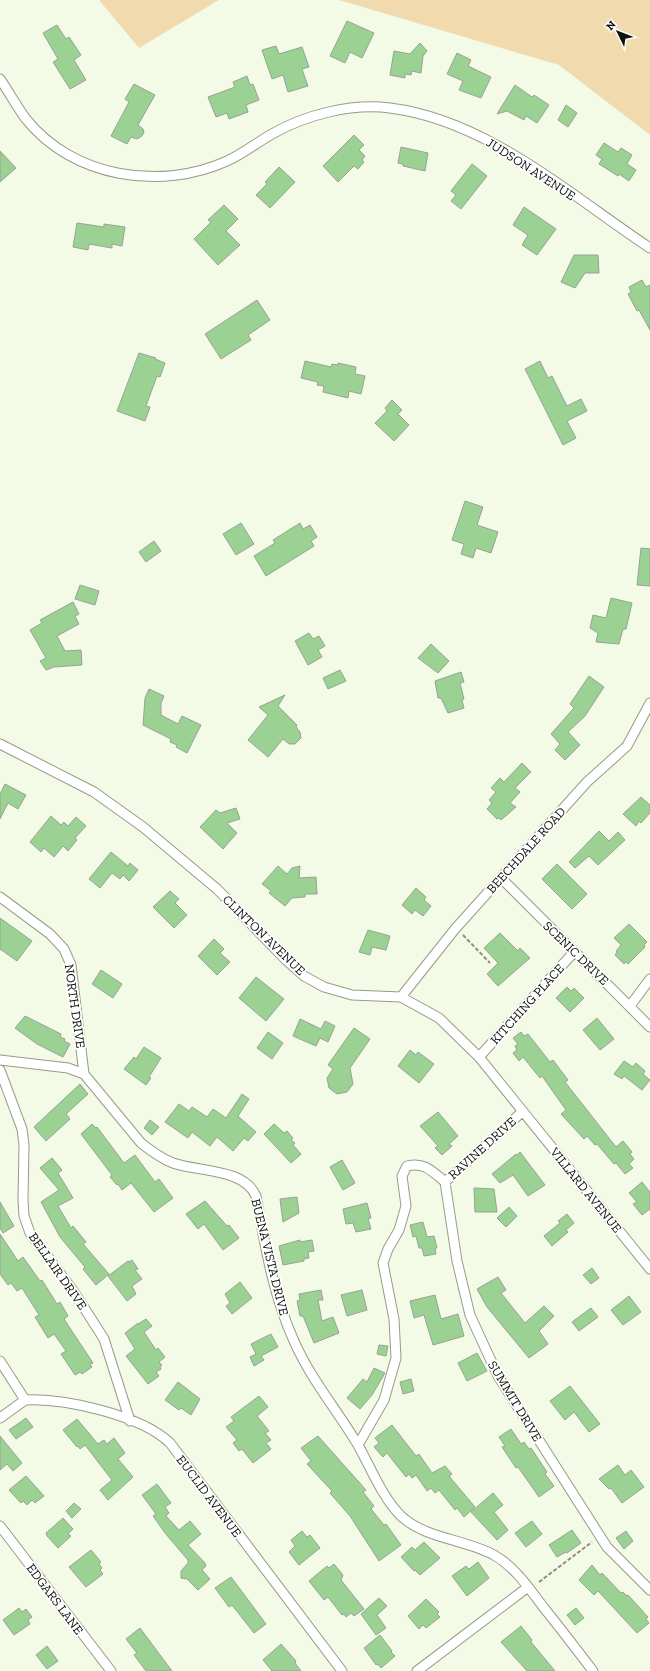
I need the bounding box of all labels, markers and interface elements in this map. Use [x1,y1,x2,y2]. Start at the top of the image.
north arrow [598,12,638,52]
text: N [603,18,619,33]
street label: JUDSON AVENUE [484,135,579,204]
street label: BEECHDALE ROAD [483,804,569,896]
street label: CLINTON AVENUE [220,892,309,978]
street label: SCENIC DRIVE [540,918,612,988]
street label: KITCHING PLACE [487,960,567,1047]
street label: NORTH DRIVE [62,963,88,1049]
street label: RAVINE DRIVE [445,1114,519,1182]
street label: VILLARD AVENUE [546,1144,625,1236]
street label: BUENA VISTA DRIVE [248,1197,292,1317]
street label: BELLAIR DRIVE [26,1230,90,1313]
street label: SUMMIT DRIVE [485,1358,545,1444]
street label: EUCLID AVENUE [173,1452,245,1540]
street label: EDGARS LANE [24,1561,87,1638]

